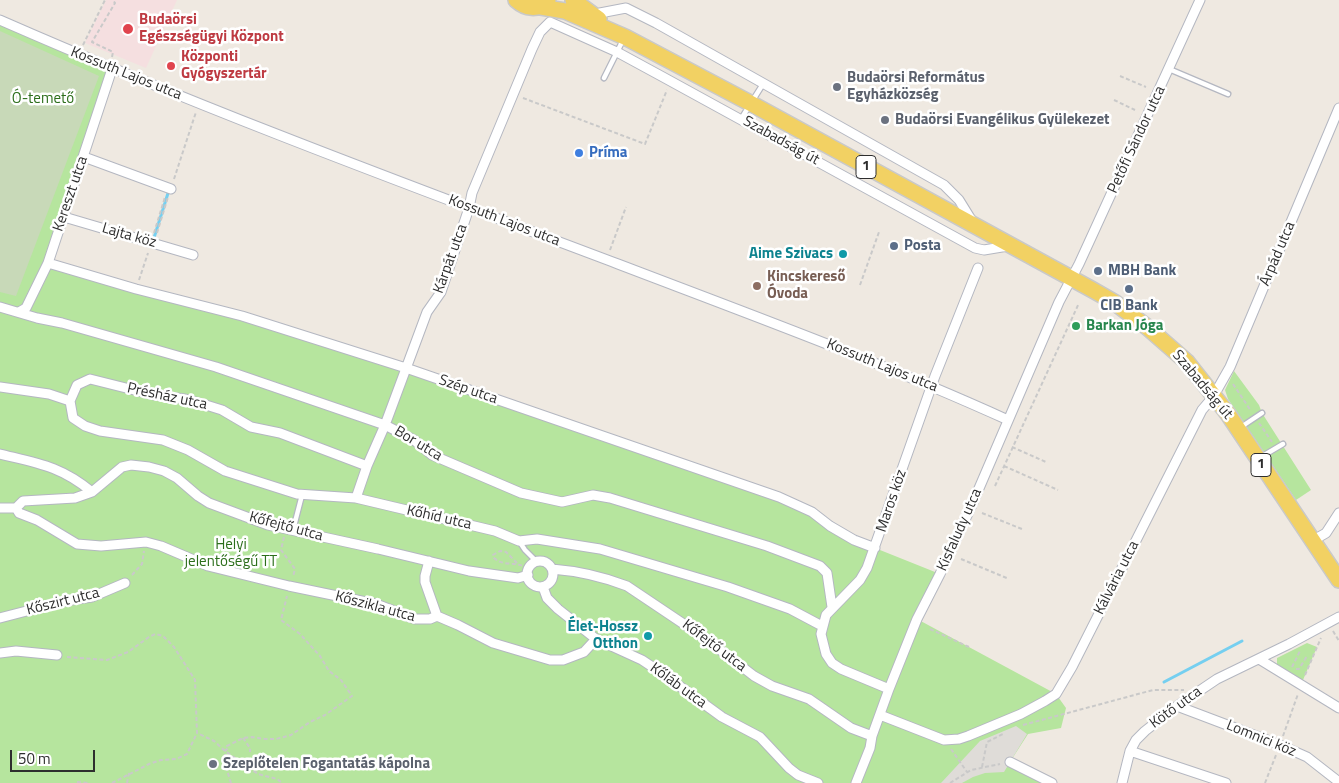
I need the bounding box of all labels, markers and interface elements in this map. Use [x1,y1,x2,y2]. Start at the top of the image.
place label: Budaörsi Egészségügyi Központ [139,11,284,46]
marker: Budaörsi Egészségügyi Központ [121,22,135,36]
street label: Kossuth Lajos utca [68,44,184,104]
place label: Központi Gyógyszertár [181,48,267,83]
marker: Központi Gyógyszertár [165,60,177,72]
place label: Budaörsi Református Egyházközség [847,69,985,104]
marker: Budaörsi Református Egyházközség [831,81,843,93]
street label: Petőfi Sándor utca [1104,83,1170,197]
park label: Ó-temető [12,90,74,108]
place label: Budaörsi Evangélikus Gyülekezet [895,111,1110,129]
street label: Szabadság út [740,113,822,169]
marker: Budaörsi Evangélikus Gyülekezet [879,114,891,126]
place label: Príma [589,144,628,162]
marker: Príma [573,147,585,159]
street label: Kereszt utca [50,154,92,234]
road number: 1 [856,156,876,178]
street label: Kossuth Lajos utca [446,191,562,251]
street label: Árpád utca [1256,219,1300,289]
street label: Lajta köz [100,220,158,252]
street label: Kárpát utca [430,222,472,296]
place label: Posta [904,237,941,255]
marker: Posta [888,240,900,252]
place label: Aime Szivacs [749,245,833,263]
marker: Aime Szivacs [837,248,849,260]
place label: MBH Bank [1108,262,1176,280]
marker: MBH Bank [1092,265,1104,277]
place label: Kincskereső Óvoda [767,268,845,303]
marker: Kincskereső Óvoda [751,280,763,292]
marker: CIB Bank [1123,283,1135,295]
place label: CIB Bank [1100,297,1158,315]
place label: Barkan Jóga [1086,317,1163,335]
marker: Barkan Jóga [1070,320,1082,332]
street label: Kossuth Lajos utca [824,336,940,396]
street label: Szabadság út [1168,347,1236,423]
street label: Szép utca [436,372,500,408]
street label: Présház utca [125,380,209,414]
street label: Bor utca [391,423,445,465]
road number: 1 [1251,454,1271,476]
street label: Maros köz [873,467,911,535]
street label: Kisfaludy utca [934,486,986,574]
street label: Kőhíd utca [405,502,473,534]
street label: Kőfejtő utca [247,509,325,545]
park label: Helyi jelentőségű TT [185,536,277,571]
street label: Kálvária utca [1091,538,1143,618]
street label: Kőszirt utca [25,584,101,620]
street label: Kőszikla utca [333,588,417,626]
street label: Kőfejtő utca [678,616,750,676]
place label: Élet-Hossz Otthon [567,618,638,653]
marker: Élet-Hossz Otthon [642,630,654,642]
street label: Kőláb utca [646,659,710,713]
street label: Kötő utca [1146,683,1206,733]
street label: Lomnici köz [1223,717,1299,761]
scale bar [12,740,98,772]
text: 50 m [18,747,51,770]
place label: Szeplőtelen Fogantatás kápolna [223,755,430,773]
marker: Szeplőtelen Fogantatás kápolna [207,758,219,770]

